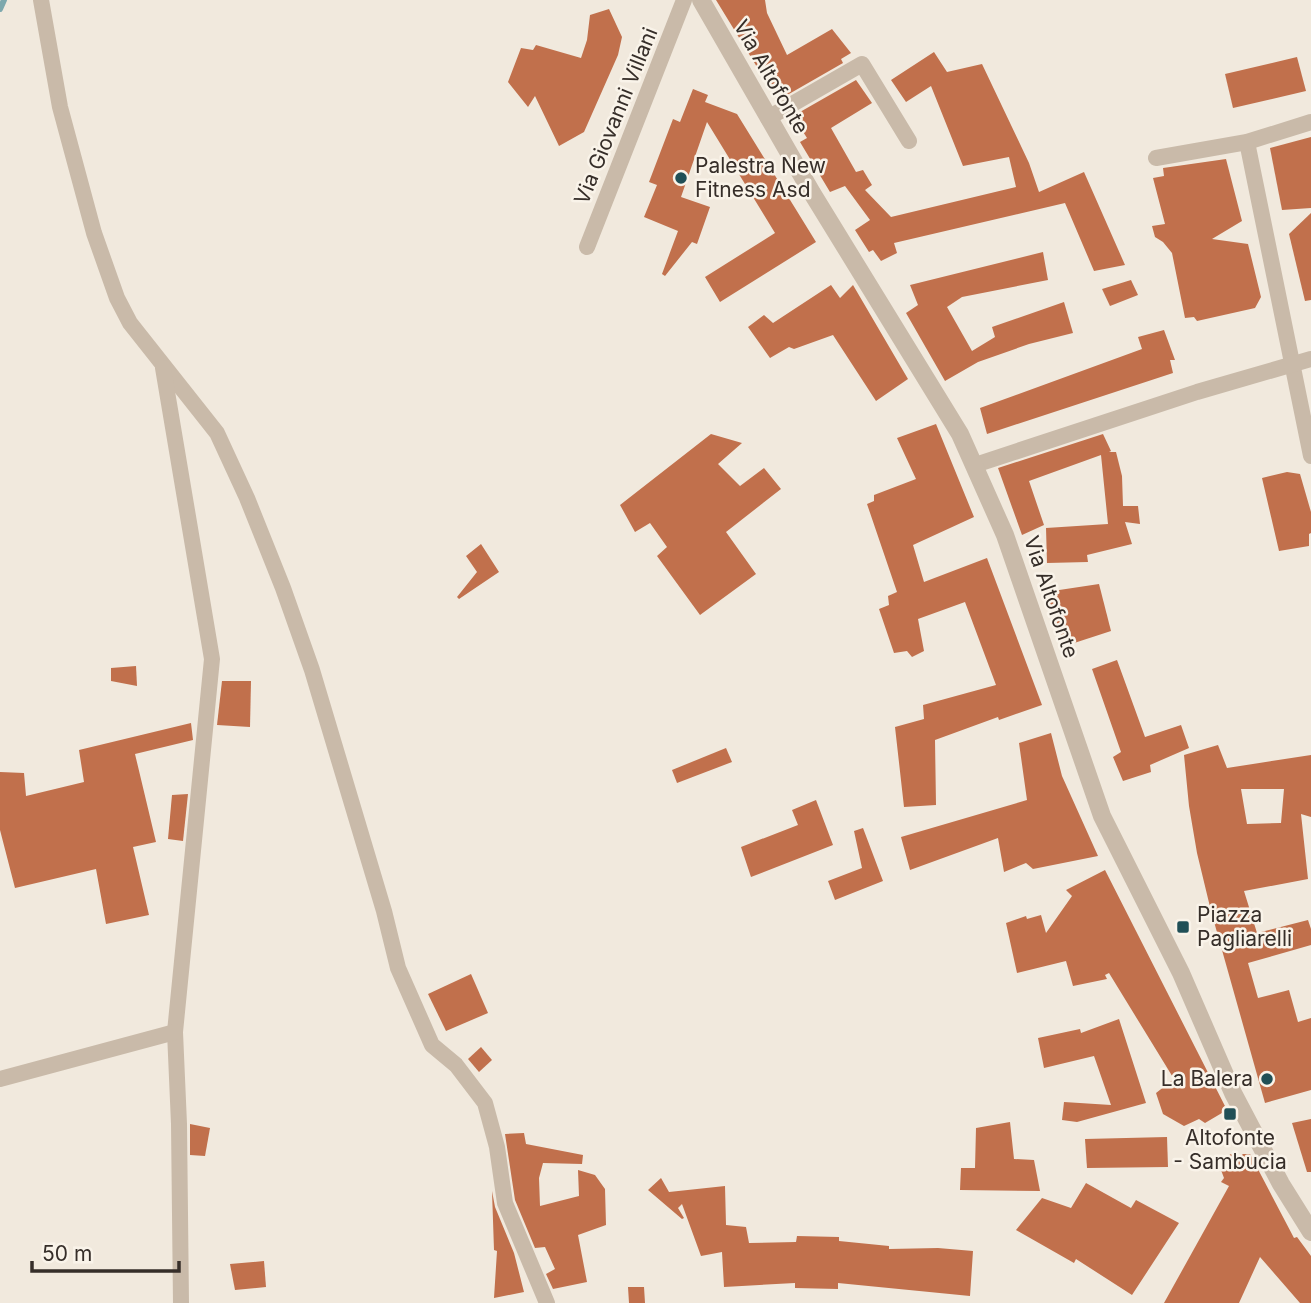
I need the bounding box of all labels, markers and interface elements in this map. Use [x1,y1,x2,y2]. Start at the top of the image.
street label: Via Altofonte [729,15,814,138]
street label: Via Giovanni Villani [569,24,662,208]
place label: Palestra New Fitness Asd [695,153,826,202]
marker: Palestra New Fitness Asd [673,170,689,186]
street label: Via Altofonte [1019,532,1084,661]
place label: Piazza Pagliarelli [1197,902,1292,951]
marker: Piazza Pagliarelli [1175,919,1191,935]
place label: La Balera [1161,1066,1253,1091]
marker: La Balera [1259,1071,1275,1087]
marker: Altofonte - Sambucia [1222,1106,1238,1122]
place label: Altofonte - Sambucia [1173,1125,1287,1174]
scale bar [32,1230,178,1274]
text: 50 m [42,1241,92,1266]

